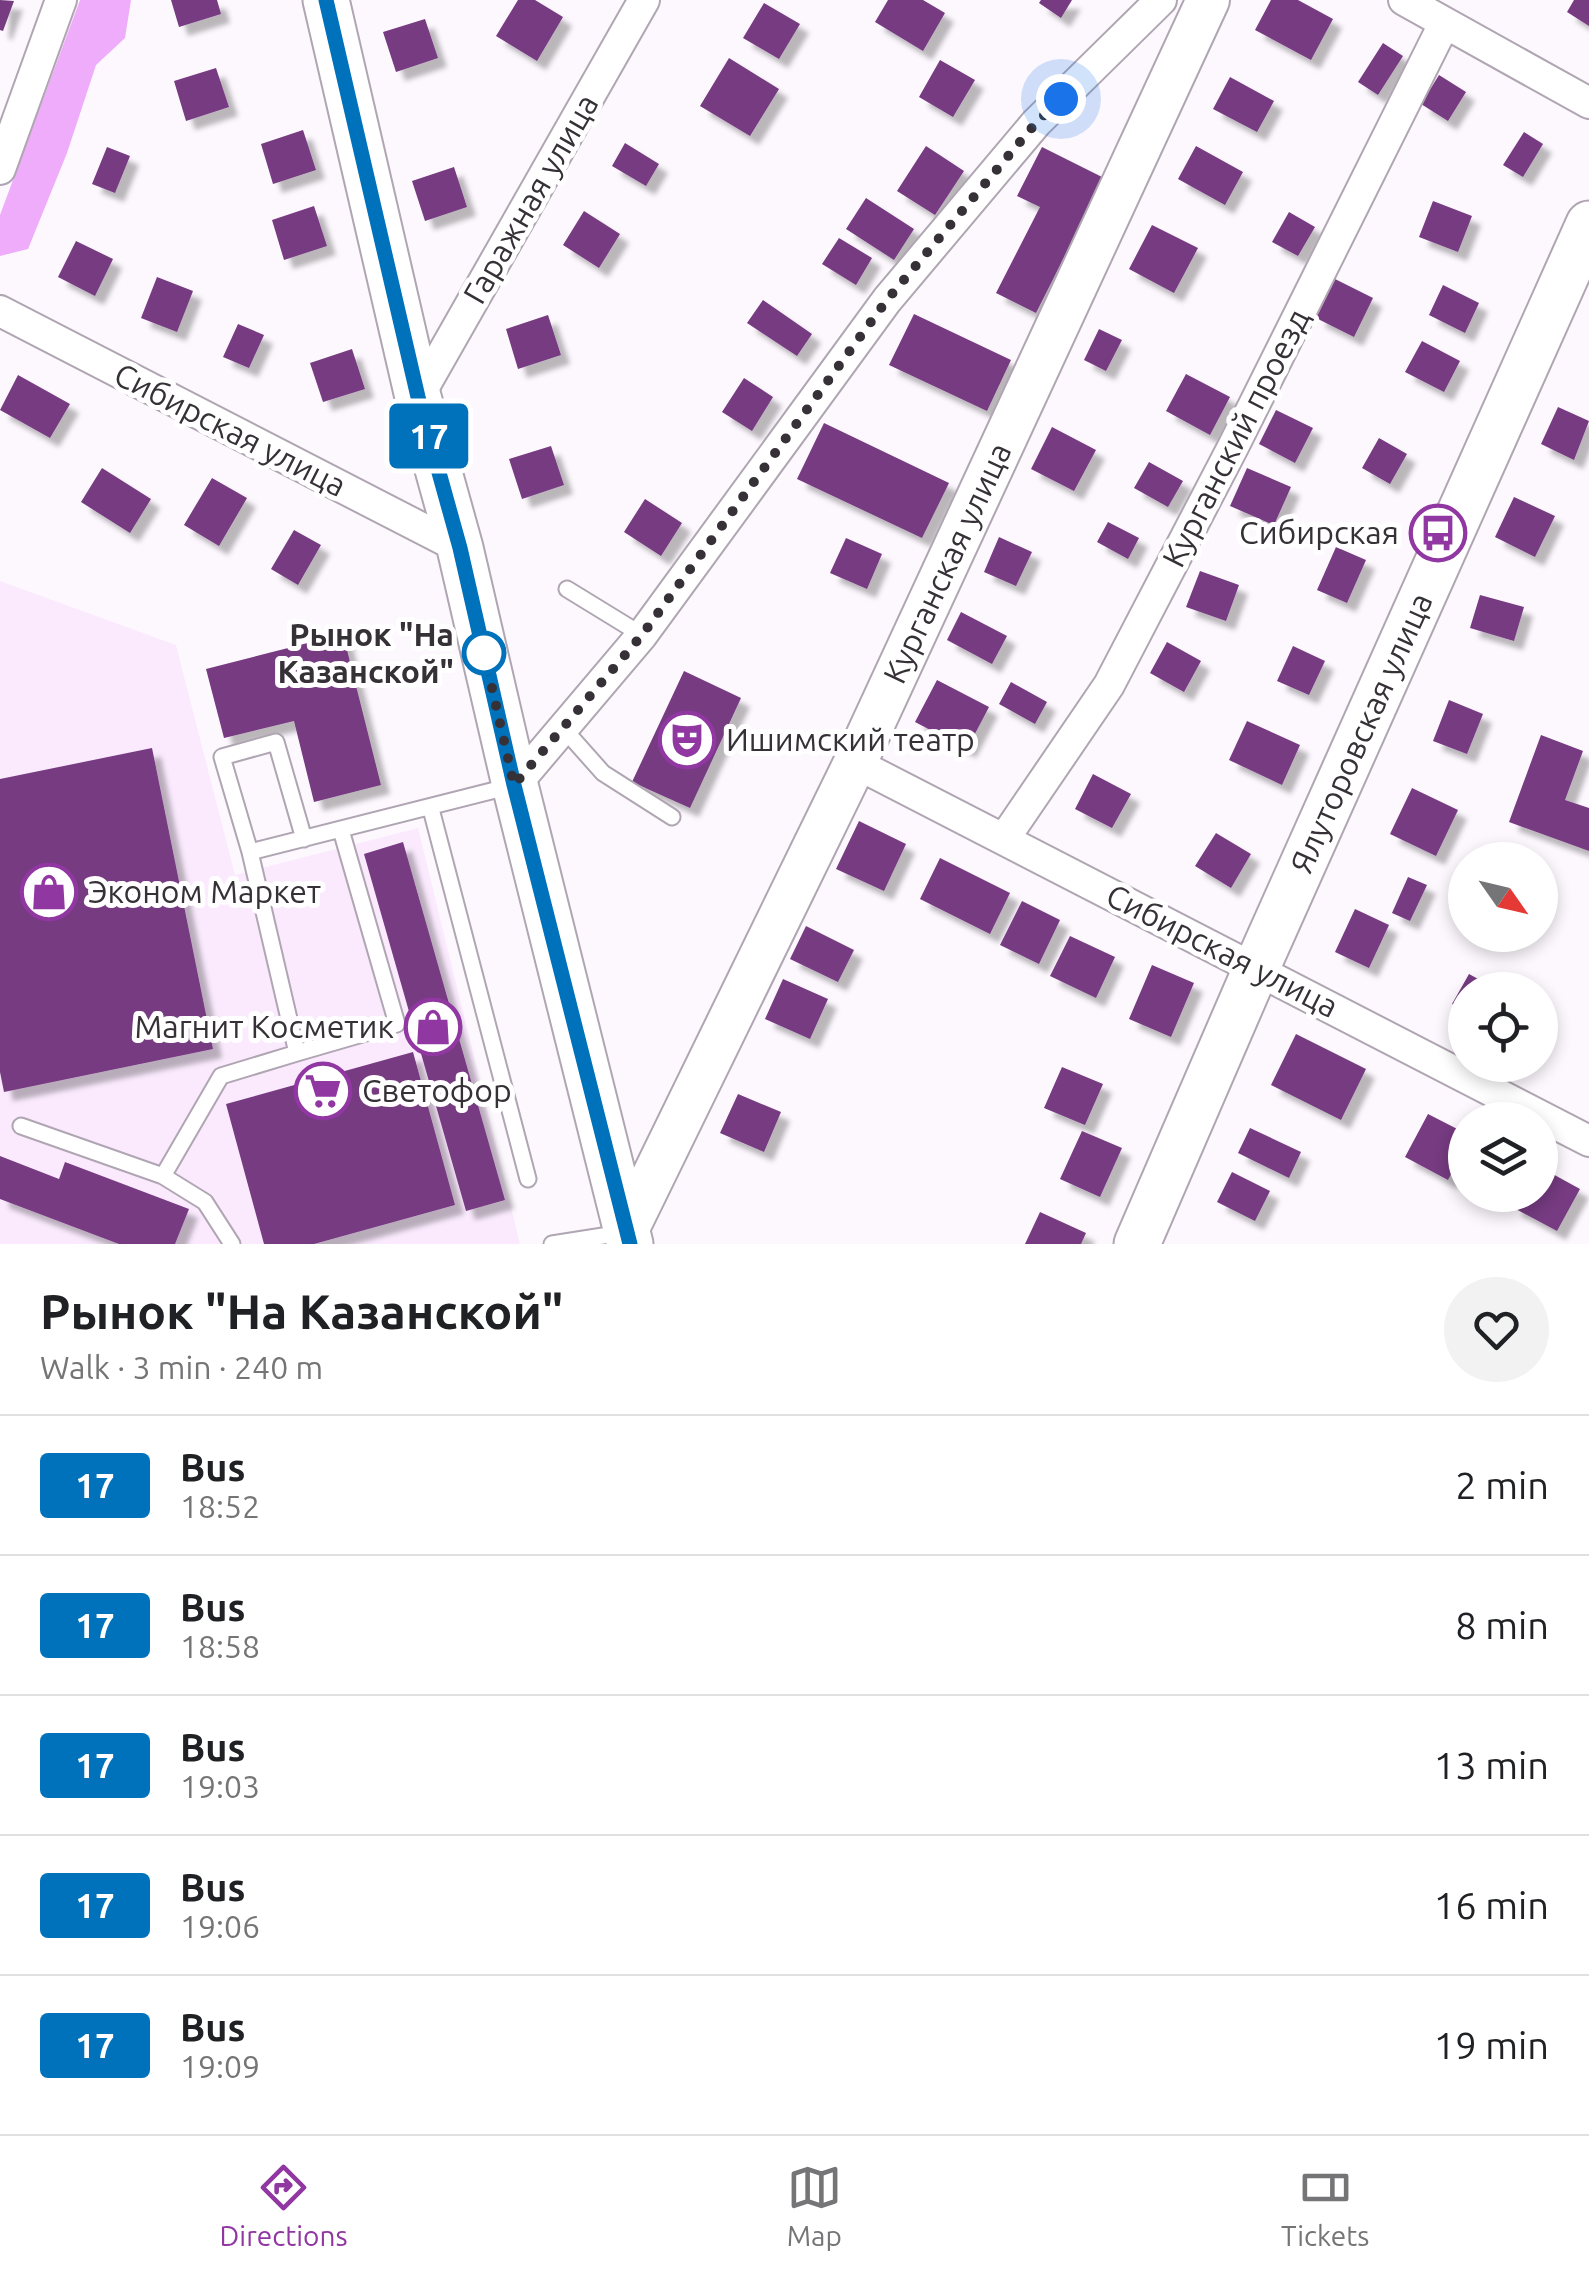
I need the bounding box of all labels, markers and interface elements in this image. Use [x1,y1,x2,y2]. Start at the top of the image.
your location [1036,74,1086,124]
street label: Гаражная улица [456,87,605,310]
street label: Курганский проезд [1154,303,1316,573]
street label: Сибирская улица [109,355,352,503]
line badge: 17 [384,404,474,468]
text: 17 [409,416,449,456]
street label: Курганская улица [875,437,1018,689]
bus stop icon: Сибирская [1408,503,1468,563]
place label: Сибирская [1239,514,1399,550]
street label: Ялуторовская улица [1282,587,1439,878]
place label: Рынок "На Казанской" [278,616,454,689]
marker: Рынок "На Казанской" [463,632,505,674]
theatre icon: Ишимский театр [657,710,717,770]
place label: Ишимский театр [726,721,975,757]
north arrow [1448,842,1558,952]
map controls [1448,842,1558,1212]
shop icon: Эконом Маркет [19,862,79,922]
place label: Эконом Маркет [88,873,321,909]
street label: Сибирская улица [1101,876,1344,1024]
button: locate [1448,972,1558,1082]
shop icon: Магнит Косметик [403,997,463,1057]
place label: Магнит Косметик [134,1008,394,1044]
supermarket icon: Светофор [293,1061,353,1121]
place label: Светофор [362,1072,512,1108]
button: layers [1448,1102,1558,1212]
button: heart [1444,1277,1549,1382]
text: Рынок "На Казанской" [40,1284,563,1338]
text: Walk · 3 min · 240 m [40,1349,323,1385]
text: Bus [180,1446,245,1488]
text: 2 min [1455,1464,1549,1506]
text: 17 [75,1465,115,1505]
text: 18:52 [180,1488,260,1524]
text: Bus [180,1586,245,1628]
text: 8 min [1455,1604,1549,1646]
text: 17 [75,1605,115,1645]
text: 18:58 [180,1628,260,1664]
text: Bus [180,1726,245,1768]
text: 13 min [1434,1744,1549,1786]
text: 17 [75,1745,115,1785]
text: 19:03 [180,1768,260,1804]
text: Bus [180,1866,245,1908]
text: 16 min [1434,1884,1549,1926]
text: 17 [75,1885,115,1925]
text: 19:06 [180,1908,260,1944]
text: Bus [180,2006,245,2048]
text: 19 min [1434,2024,1549,2066]
text: 17 [75,2025,115,2065]
text: 19:09 [180,2048,260,2084]
tab: Directions [220,2160,348,2251]
tab: Map [787,2160,842,2251]
tab: Tickets [1281,2160,1369,2251]

